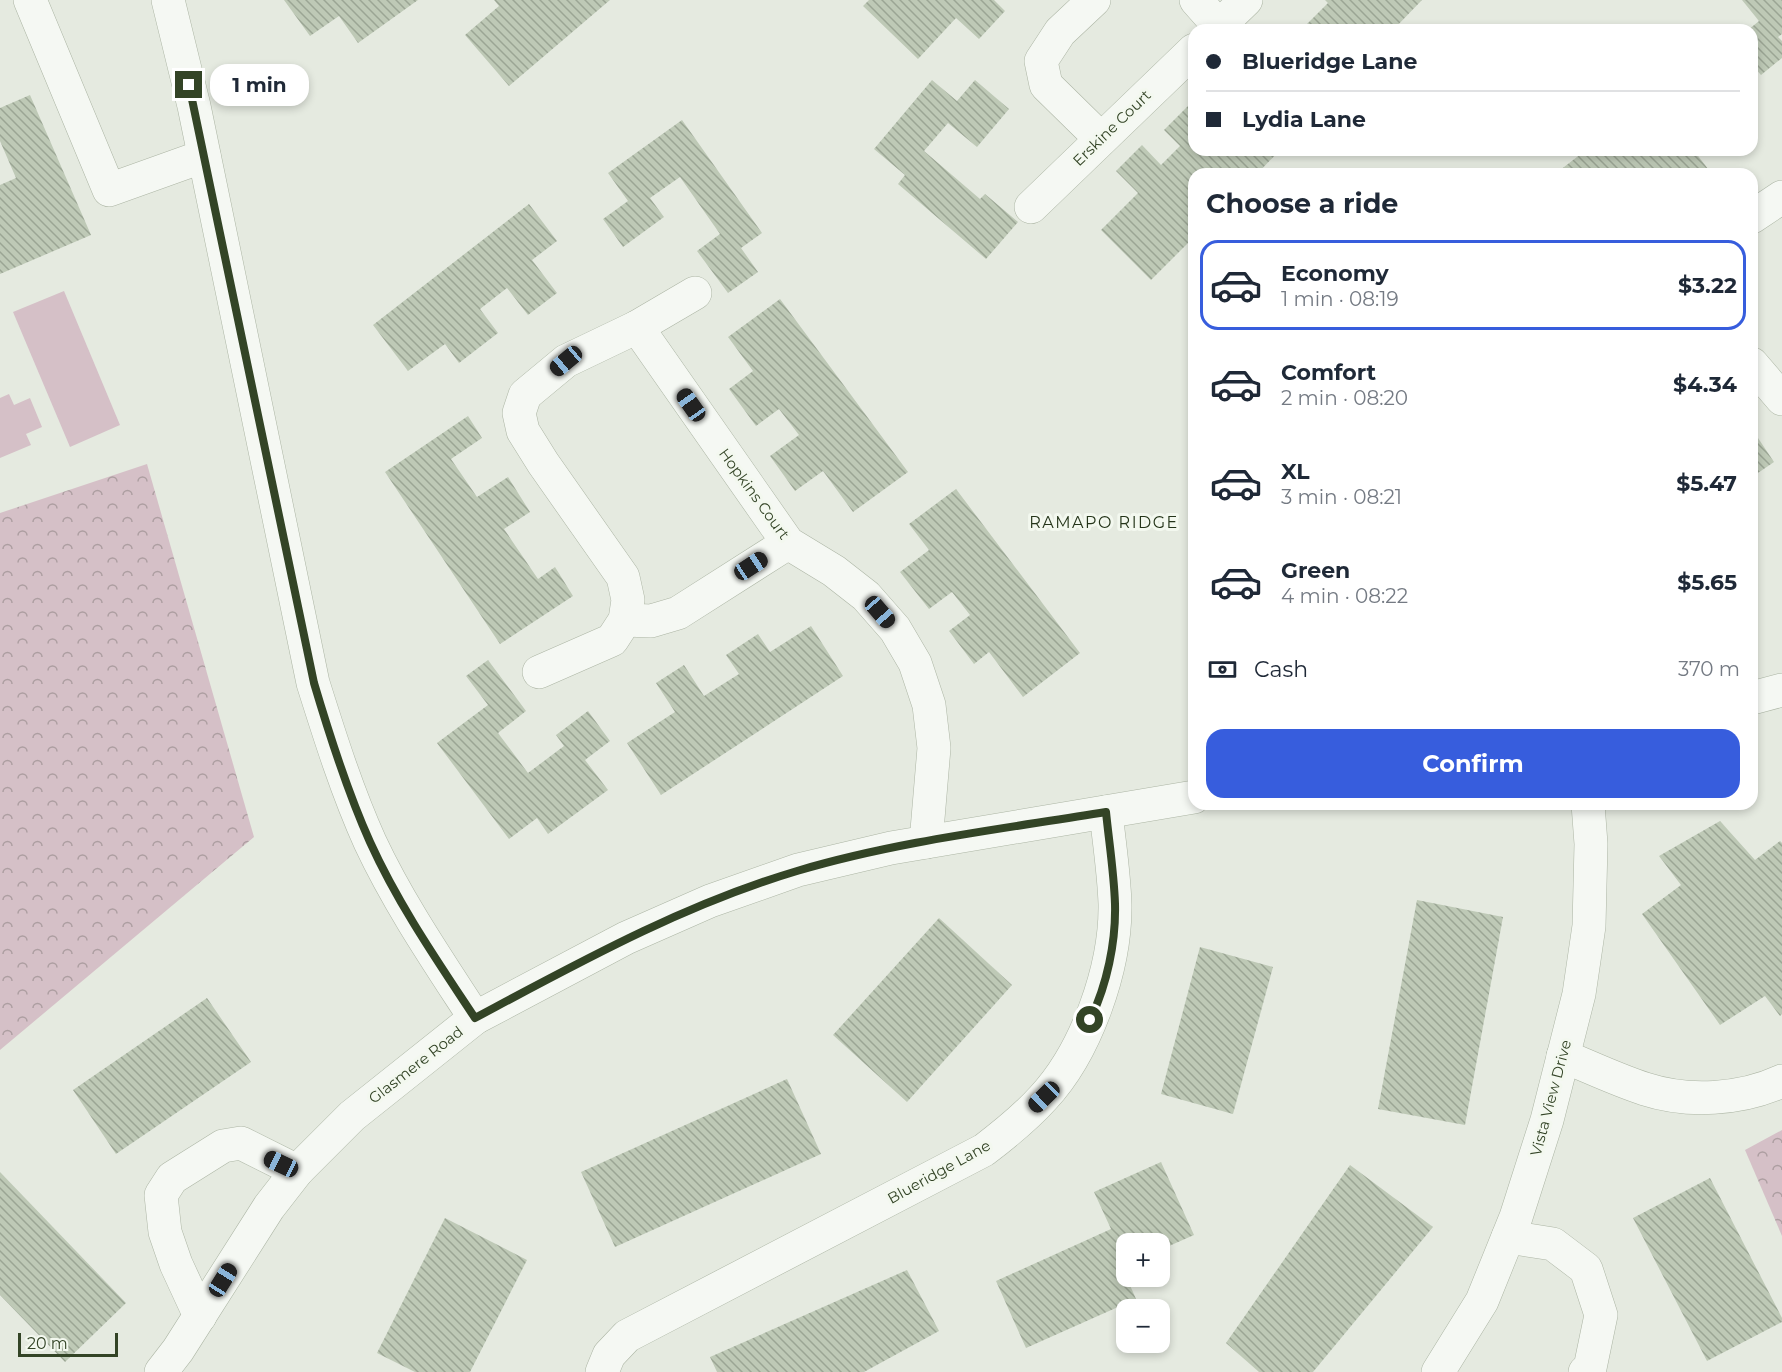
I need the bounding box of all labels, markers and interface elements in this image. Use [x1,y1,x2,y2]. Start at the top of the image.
text: Blueridge Lane [1242,48,1417,75]
callout: 1 min [210,64,309,106]
route end [175,71,202,98]
text: 1 min [232,73,287,97]
street label: Erskine Court [1069,86,1155,170]
text: Lydia Lane [1242,106,1366,133]
text: Choose a ride [1206,187,1398,220]
icon: car [1209,258,1263,312]
text: Economy [1281,260,1389,287]
text: $3.22 [1678,272,1737,299]
text: 1 min · 08:19 [1281,287,1399,311]
car [546,343,586,379]
icon: car [1209,357,1263,411]
text: Comfort [1281,359,1376,386]
text: $4.34 [1673,371,1737,398]
car [673,385,709,425]
text: 2 min · 08:20 [1281,386,1408,410]
street label: Hopkins Court [715,444,794,543]
icon: car [1209,456,1263,510]
text: XL [1281,458,1310,485]
text: $5.47 [1676,470,1737,497]
text: 3 min · 08:21 [1281,485,1402,509]
district label: RAMAPO RIDGE [1029,513,1179,532]
car [731,549,771,583]
icon: car [1209,555,1263,609]
text: Green [1281,557,1350,584]
text: $5.65 [1677,569,1737,596]
text: 4 min · 08:22 [1281,584,1408,608]
car [861,593,899,631]
icon: cash [1206,653,1239,686]
text: Cash [1254,656,1308,683]
text: 370 m [1678,657,1740,681]
button: Confirm [1206,729,1740,798]
route start [1076,1006,1103,1033]
street label: Glasmere Road [365,1022,467,1107]
street label: Vista View Drive [1526,1038,1575,1158]
car [1025,1078,1063,1116]
street label: Blueridge Lane [884,1135,994,1208]
car [261,1148,301,1180]
map controls [1116,1233,1170,1353]
button: + [1116,1233,1170,1287]
car [206,1260,240,1300]
button: − [1116,1299,1170,1353]
scale bar [18,1330,118,1358]
text: 20 m [27,1334,68,1353]

